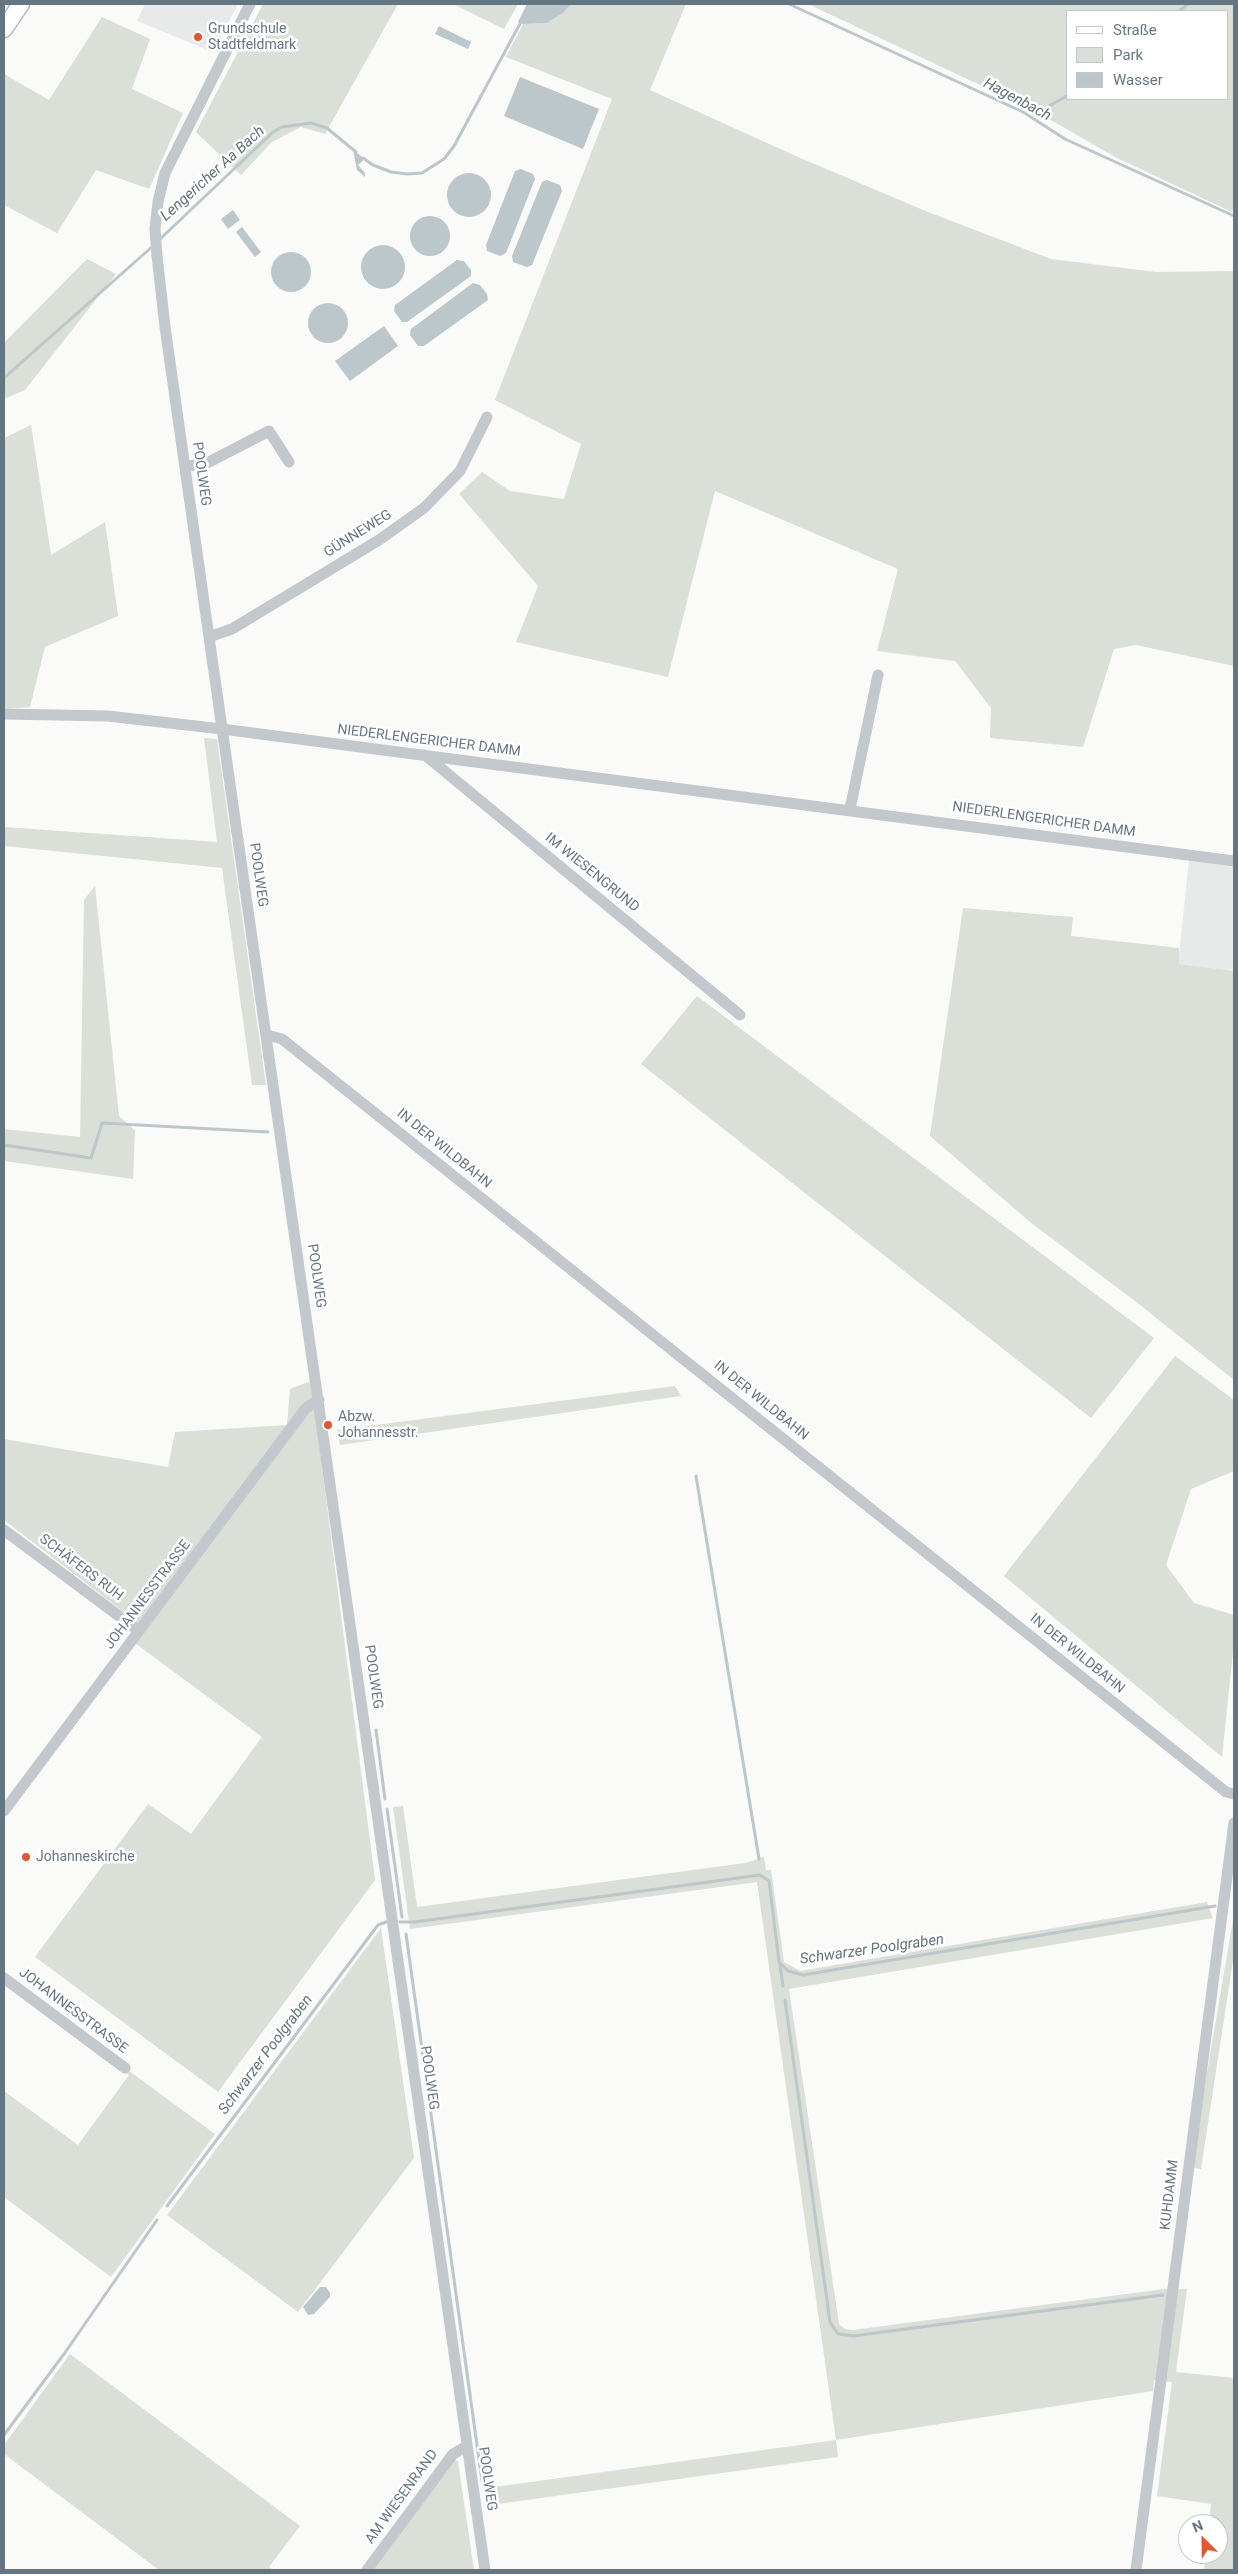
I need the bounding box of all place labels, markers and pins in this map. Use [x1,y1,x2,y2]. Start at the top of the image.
place label: Grundschule Stadtfeldmark [208,21,296,54]
marker: Grundschule Stadtfeldmark [192,31,204,43]
place label: Abzw. Johannesstr. [338,1409,419,1441]
marker: Abzw. Johannesstr. [322,1419,334,1431]
place label: Johanneskirche [36,1849,135,1865]
marker: Johanneskirche [20,1851,32,1863]

